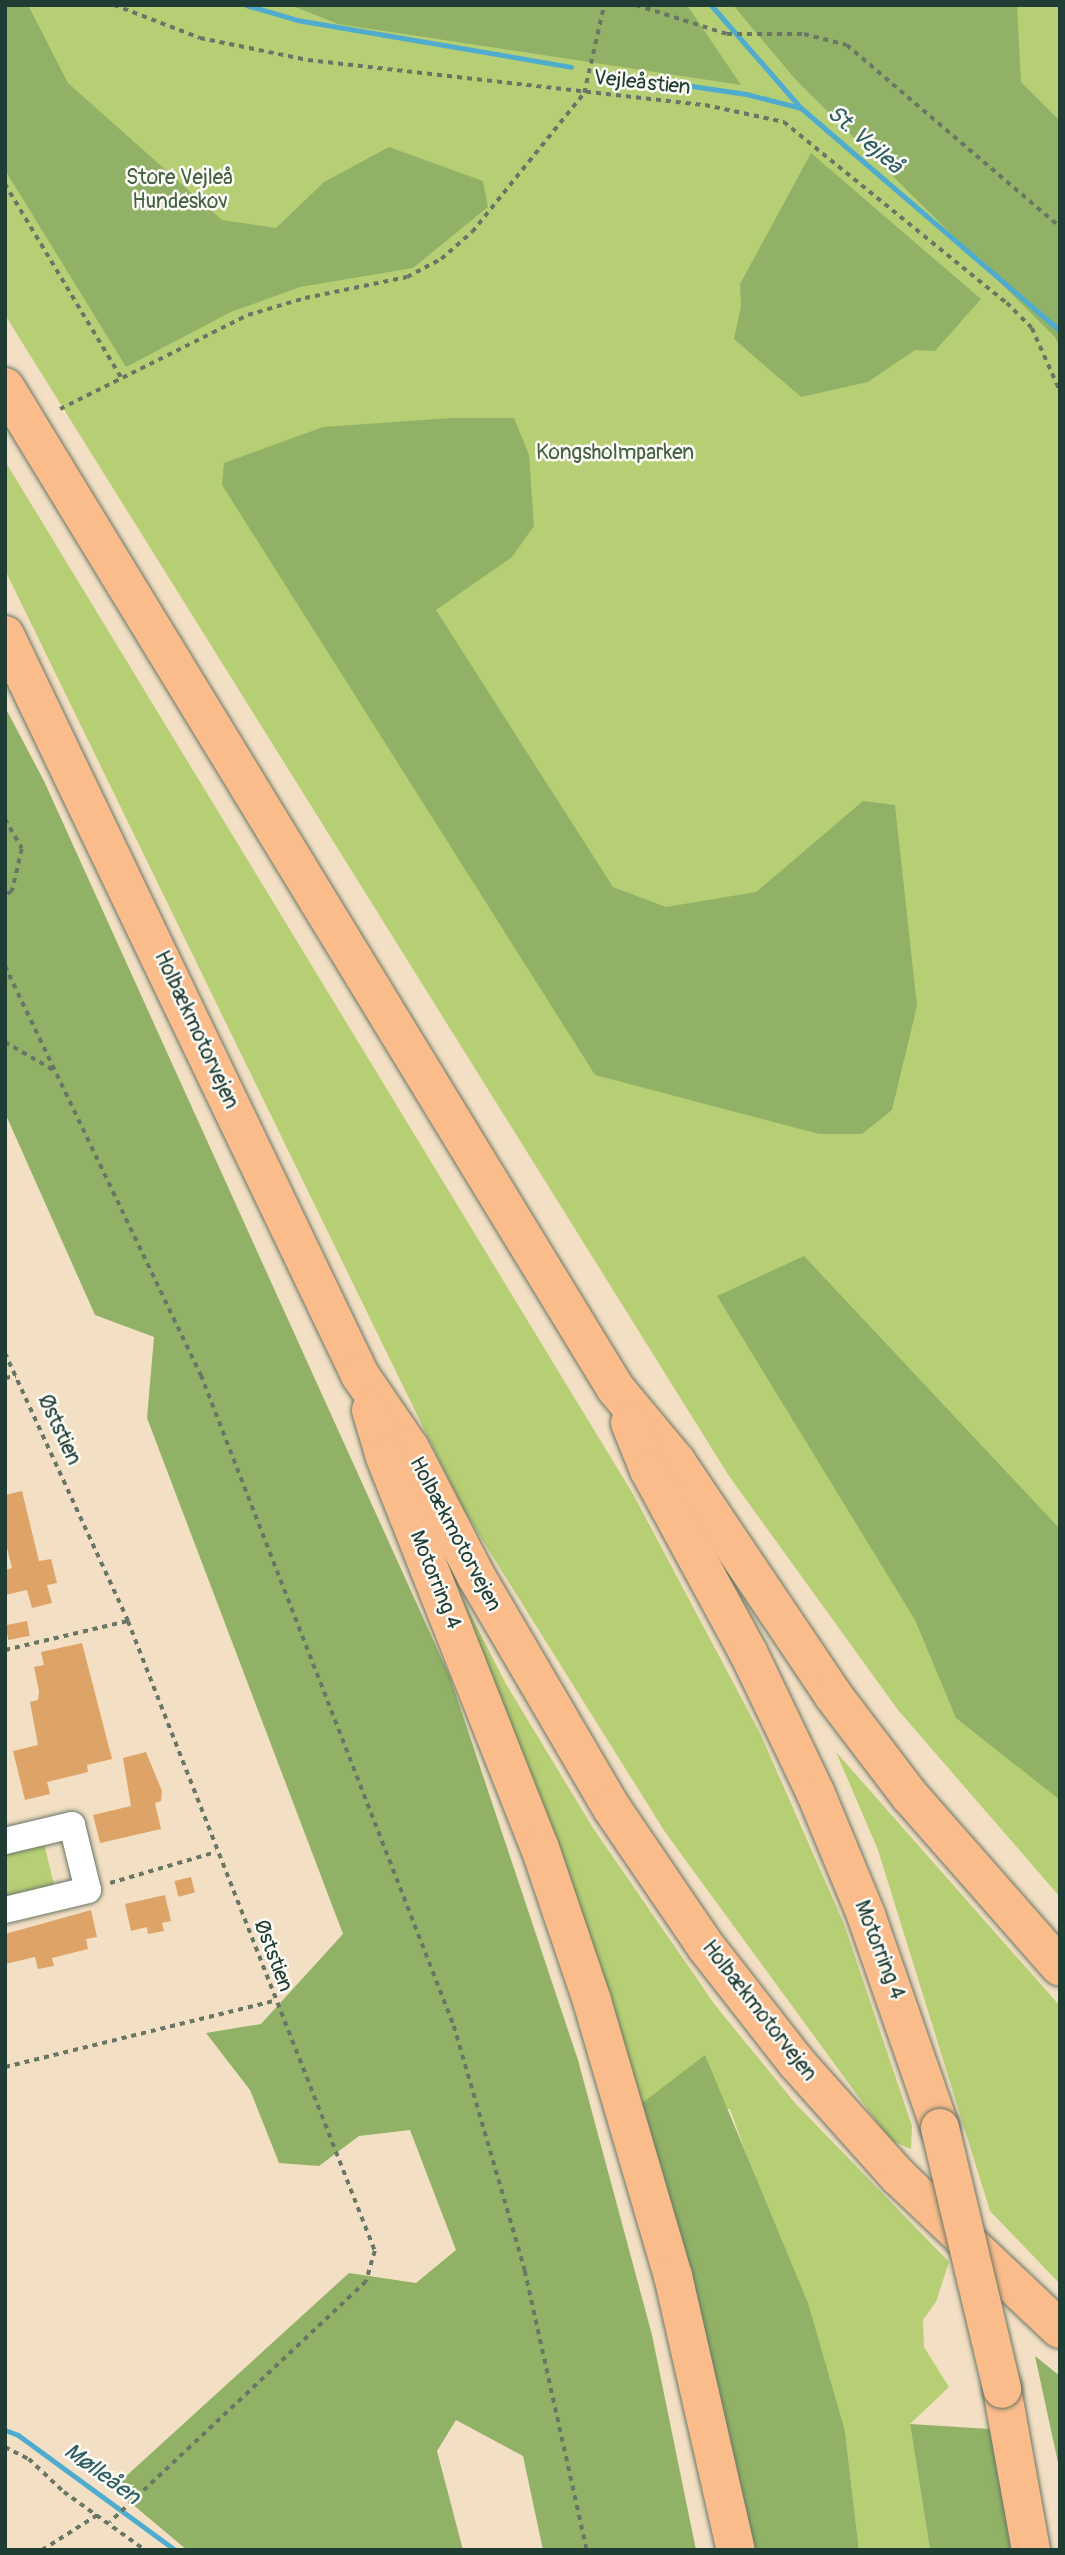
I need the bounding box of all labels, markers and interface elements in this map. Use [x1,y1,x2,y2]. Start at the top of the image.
street label: Vejleåstien [592,65,692,101]
water label: St. Vejleå [821,99,909,181]
park label: Store Vejleå Hundeskov [126,165,234,215]
park label: Kongsholmparken [536,440,694,466]
street label: Holbækmotorvejen [148,947,244,1113]
street label: Øststien [32,1391,86,1469]
street label: Holbækmotorvejen [404,1452,506,1616]
street label: Motorring 4 [404,1527,466,1633]
street label: Motorring 4 [849,1897,909,2003]
street label: Øststien [248,1917,298,1995]
street label: Holbækmotorvejen [696,1936,822,2086]
water label: Mølleåen [59,2437,145,2511]

